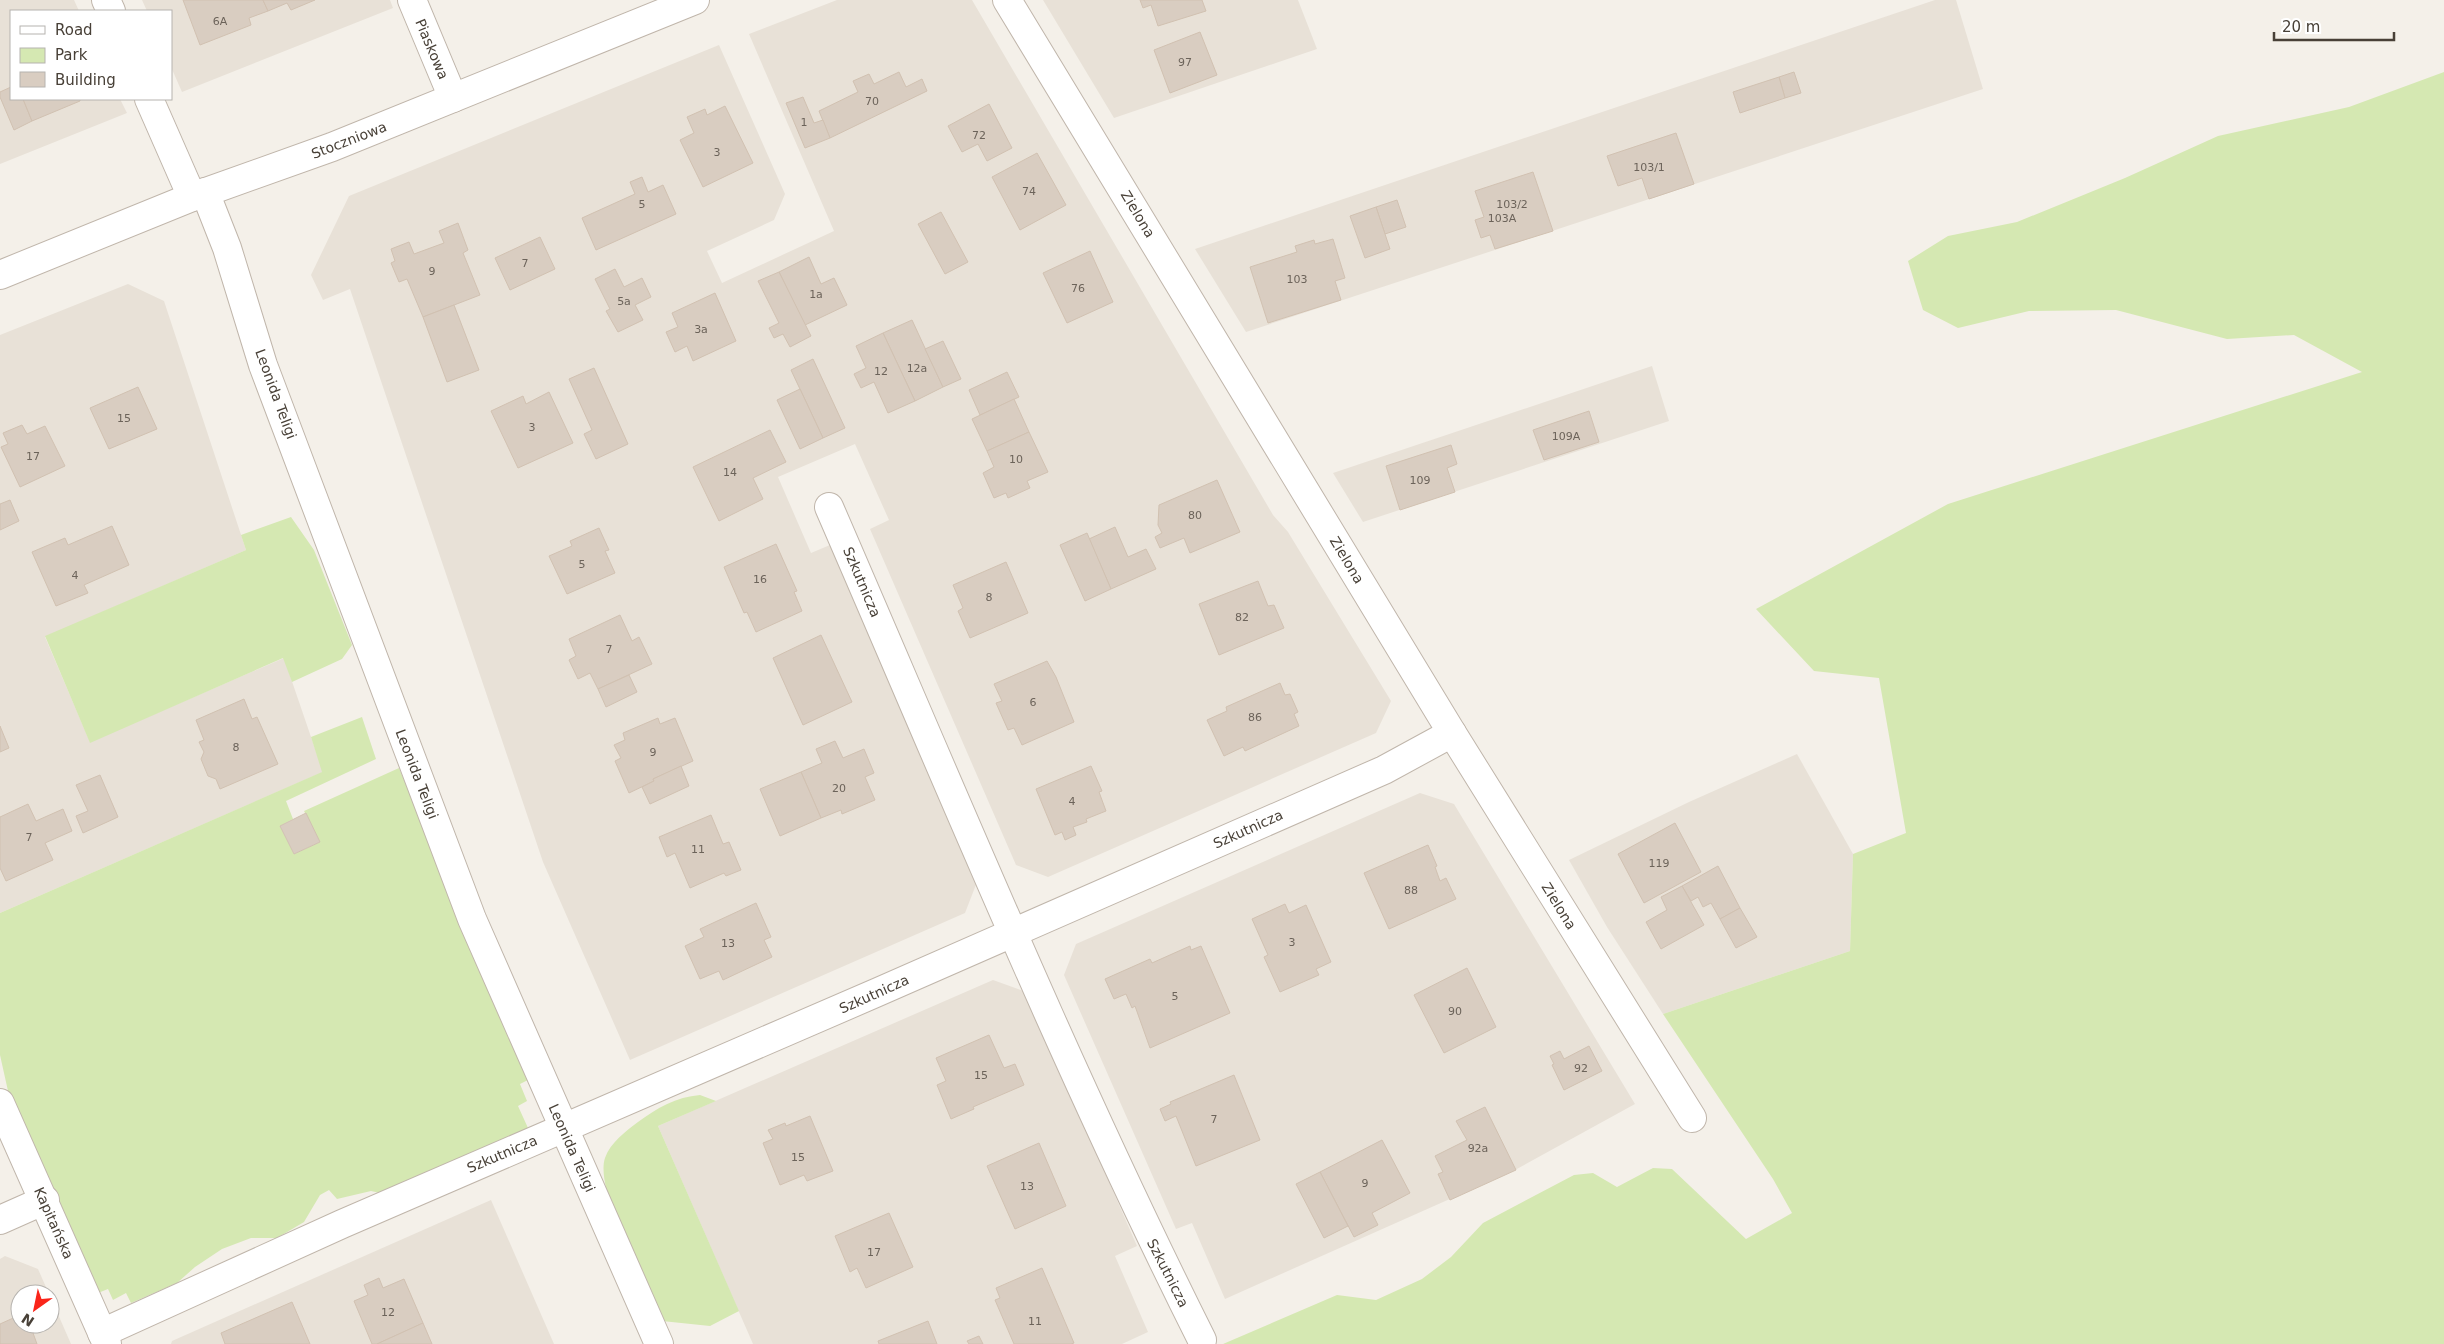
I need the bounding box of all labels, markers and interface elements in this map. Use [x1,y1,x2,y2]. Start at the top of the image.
legend [10,10,172,100]
scale bar [2274,10,2394,42]
house number: 6A [213,15,228,28]
street label: Piaskowa [412,16,452,82]
text: 20 m [2282,18,2320,36]
text: Road [55,21,93,39]
text: Park [55,46,88,64]
house number: 97 [1178,56,1192,69]
text: Building [55,71,116,89]
house number: 70 [865,95,879,108]
house number: 1 [801,116,808,129]
street label: Stoczniowa [309,118,389,162]
house number: 72 [972,129,986,142]
house number: 3 [714,146,721,159]
house number: 103/1 [1633,161,1665,174]
house number: 74 [1022,185,1036,198]
street label: Zielona [1118,188,1158,240]
house number: 5 [639,198,646,211]
house number: 103/2 [1496,198,1528,211]
house number: 103A [1488,212,1517,225]
house number: 7 [522,257,529,270]
house number: 9 [429,265,436,278]
house number: 103 [1287,273,1308,286]
house number: 76 [1071,282,1085,295]
house number: 1a [809,288,823,301]
house number: 5a [617,295,631,308]
house number: 3a [694,323,708,336]
street label: Leonida Teligi [252,347,300,441]
house number: 12a [907,362,927,375]
house number: 12 [874,365,888,378]
house number: 15 [117,412,131,425]
house number: 3 [529,421,536,434]
house number: 109A [1552,430,1581,443]
house number: 17 [26,450,40,463]
house number: 10 [1009,453,1023,466]
house number: 14 [723,466,737,479]
house number: 109 [1410,474,1431,487]
house number: 80 [1188,509,1202,522]
street label: Zielona [1327,534,1367,586]
street label: Szkutnicza [840,545,884,619]
house number: 5 [579,558,586,571]
house number: 4 [72,569,79,582]
house number: 16 [753,573,767,586]
house number: 8 [986,591,993,604]
house number: 82 [1235,611,1249,624]
house number: 7 [606,643,613,656]
house number: 6 [1030,696,1037,709]
house number: 86 [1248,711,1262,724]
street label: Leonida Teligi [393,727,441,821]
house number: 8 [233,741,240,754]
house number: 9 [650,746,657,759]
house number: 20 [832,782,846,795]
house number: 4 [1069,795,1076,808]
street label: Szkutnicza [1211,807,1285,851]
house number: 7 [26,831,33,844]
house number: 11 [691,843,705,856]
house number: 119 [1649,857,1670,870]
street label: Zielona [1538,880,1580,932]
house number: 88 [1404,884,1418,897]
house number: 3 [1289,936,1296,949]
house number: 13 [721,937,735,950]
street label: Szkutnicza [837,972,911,1016]
house number: 5 [1172,990,1179,1003]
house number: 90 [1448,1005,1462,1018]
house number: 92 [1574,1062,1588,1075]
house number: 15 [974,1069,988,1082]
street label: Leonida Teligi [545,1101,599,1195]
house number: 7 [1211,1113,1218,1126]
street label: Szkutnicza [465,1132,539,1176]
house number: 92a [1468,1142,1488,1155]
house number: 15 [791,1151,805,1164]
house number: 9 [1362,1177,1369,1190]
house number: 13 [1020,1180,1034,1193]
street label: Kapitańska [31,1185,77,1261]
street label: Szkutnicza [1144,1236,1192,1310]
house number: 17 [867,1246,881,1259]
north arrow [10,1284,60,1334]
house number: 12 [381,1306,395,1319]
text: N [19,1310,37,1330]
house number: 11 [1028,1315,1042,1328]

